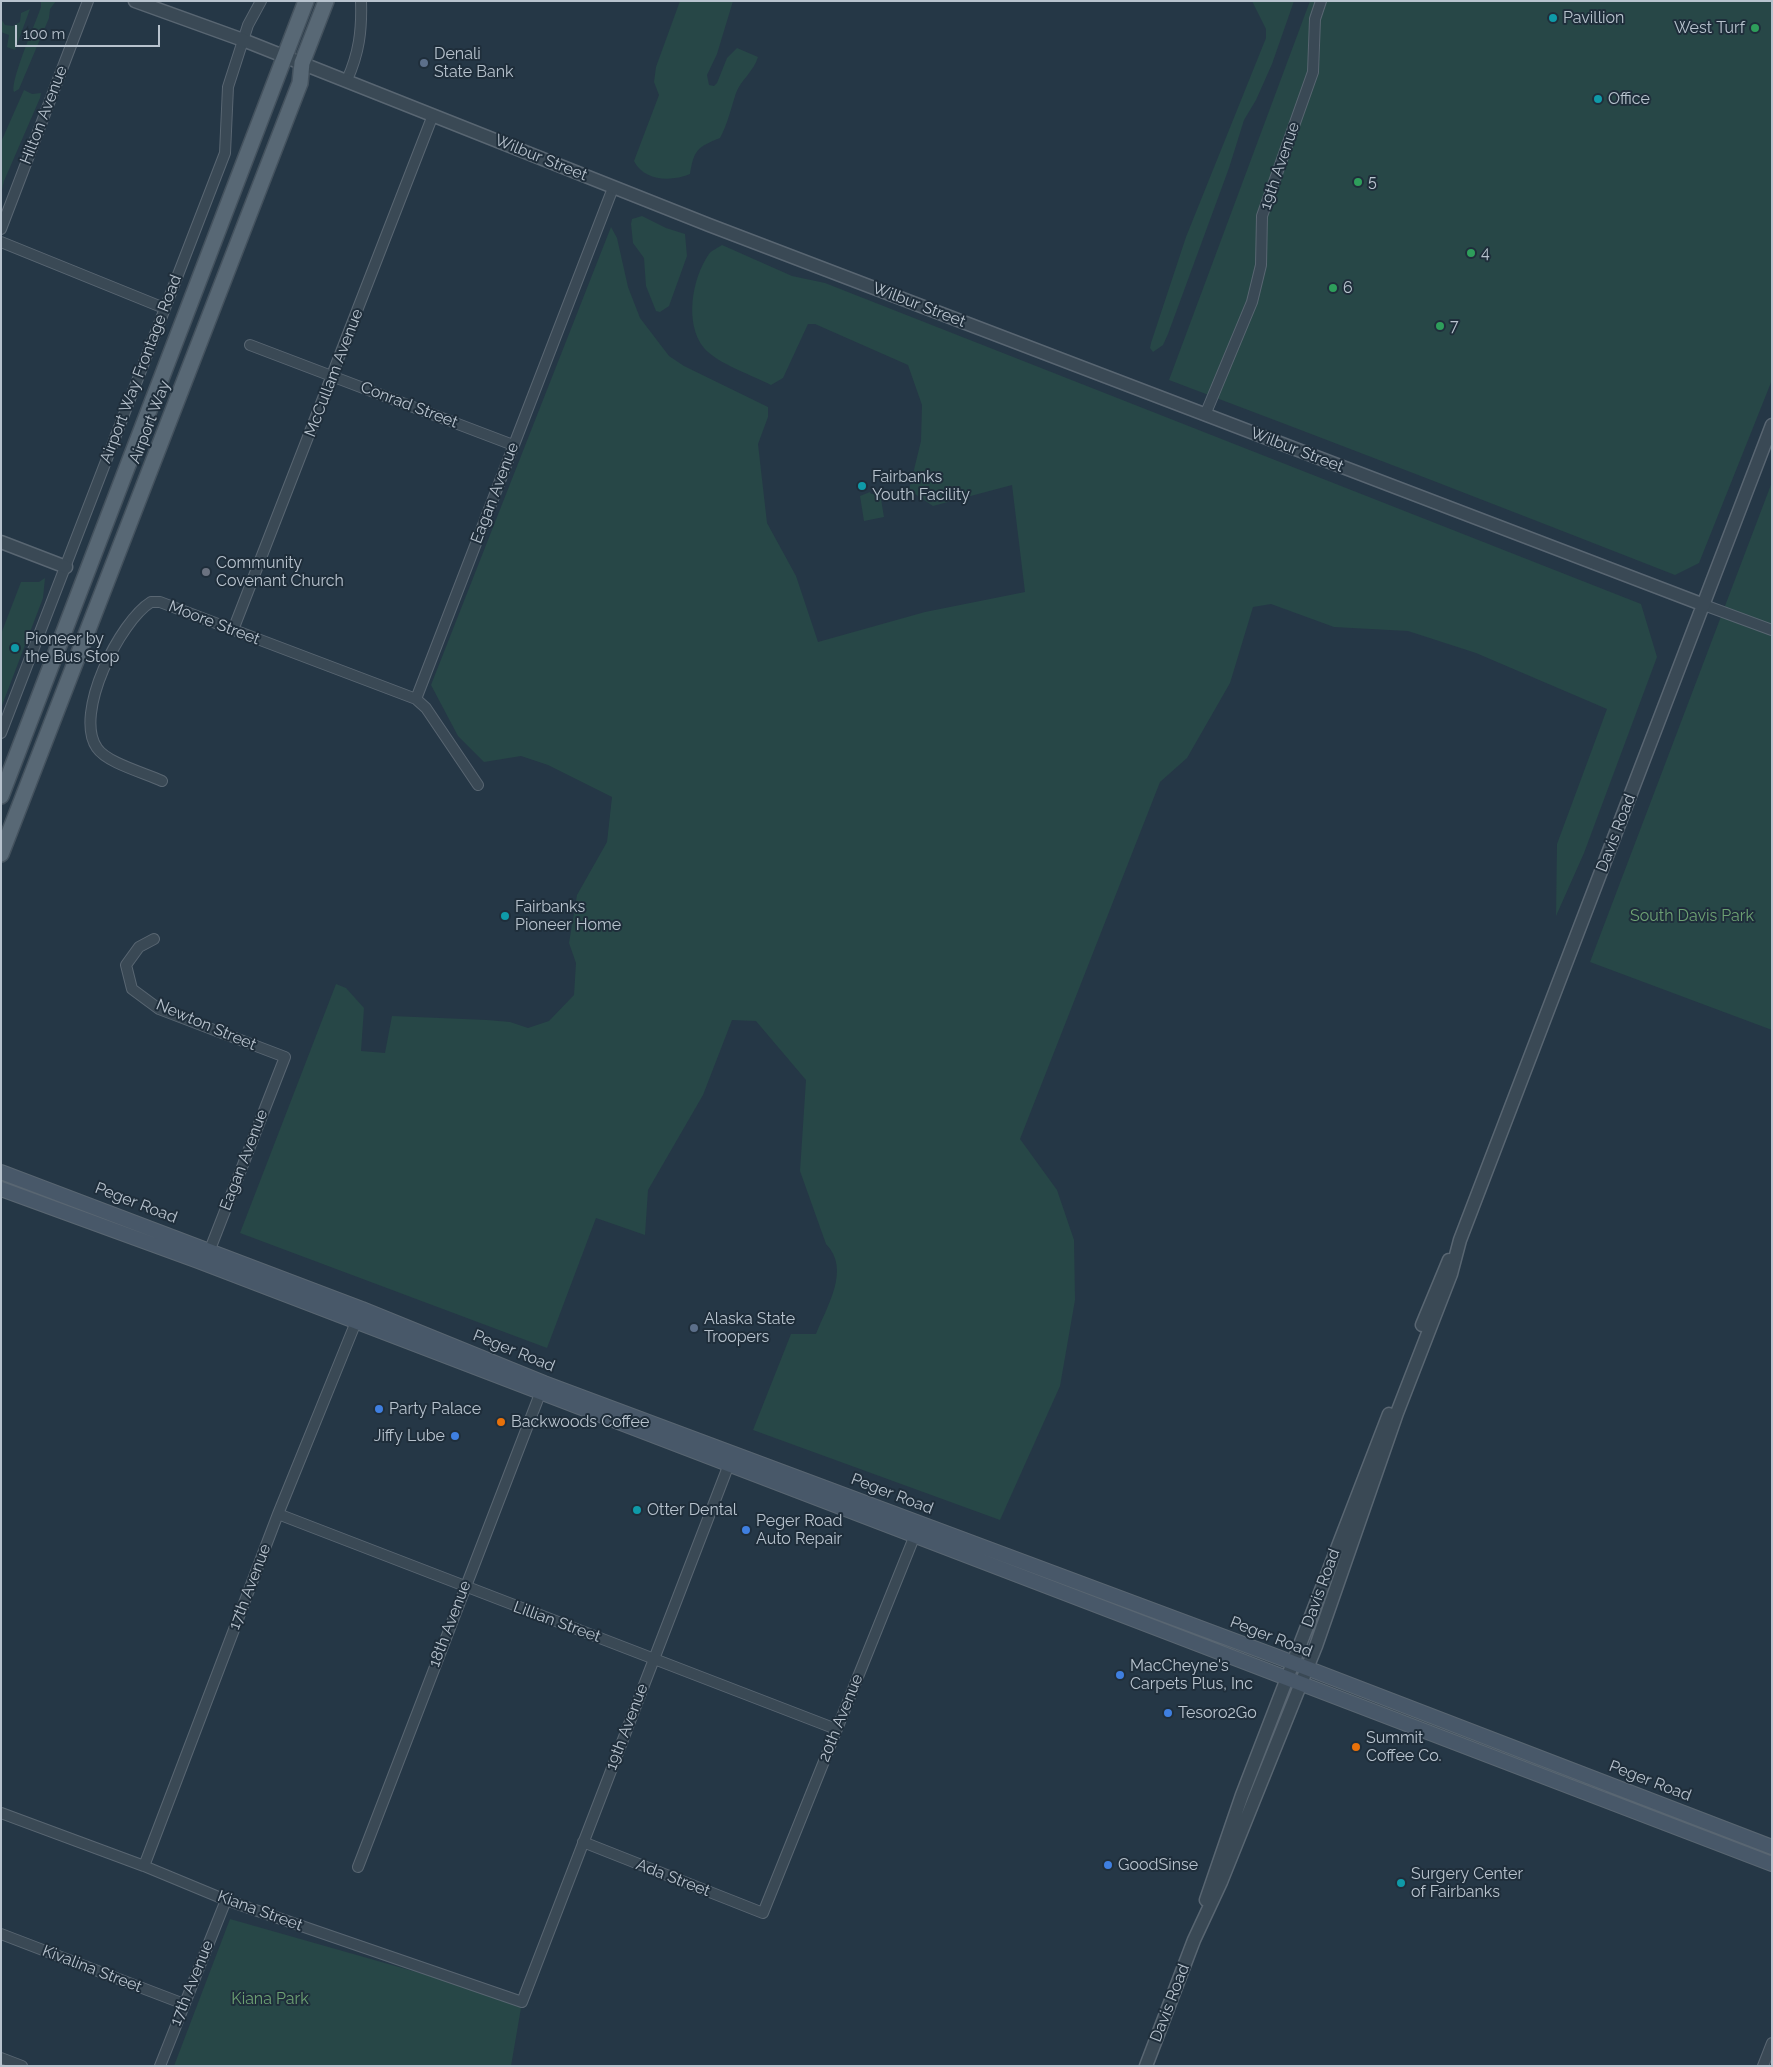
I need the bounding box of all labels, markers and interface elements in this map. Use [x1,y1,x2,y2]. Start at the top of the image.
place label: Pavillion [1563,8,1624,28]
marker: Pavillion [1547,12,1559,24]
scale bar [18,15,162,47]
place label: West Turf [1674,18,1745,38]
marker: West Turf [1749,22,1761,34]
text: 100 m [23,25,65,43]
place label: Denali State Bank [434,44,513,82]
marker: Denali State Bank [418,57,430,69]
street label: Hilton Avenue [16,63,72,167]
place label: Office [1608,89,1650,109]
marker: Office [1592,93,1604,105]
street label: 19th Avenue [1256,120,1304,212]
street label: Wilbur Street [492,131,590,185]
place label: 5 [1368,172,1377,192]
marker: 5 [1352,176,1364,188]
place label: 4 [1481,243,1490,263]
marker: 4 [1465,247,1477,259]
street label: Airport Way Frontage Road [96,272,186,466]
street label: Wilbur Street [870,278,968,332]
place label: 6 [1343,278,1353,298]
marker: 6 [1327,282,1339,294]
street label: McCullam Avenue [301,306,367,440]
place label: 7 [1450,316,1459,336]
marker: 7 [1434,320,1446,332]
street label: Airport Way [125,378,175,466]
street label: Conrad Street [358,378,460,432]
street label: Wilbur Street [1248,423,1346,477]
street label: Eagan Avenue [467,440,523,546]
place label: Fairbanks Youth Facility [872,467,970,505]
marker: Fairbanks Youth Facility [856,480,868,492]
place label: Community Covenant Church [216,553,344,591]
marker: Community Covenant Church [200,566,212,578]
street label: Moore Street [166,597,262,649]
place label: Pioneer by the Bus Stop [25,629,119,667]
marker: Pioneer by the Bus Stop [9,642,21,654]
street label: Davis Road [1592,791,1640,875]
place label: Fairbanks Pioneer Home [515,897,621,935]
park label: South Davis Park [1630,906,1754,926]
marker: Fairbanks Pioneer Home [499,910,511,922]
street label: Newton Street [153,995,259,1055]
street label: Eagan Avenue [216,1107,272,1213]
street label: Peger Road [92,1179,180,1227]
place label: Alaska State Troopers [704,1309,795,1347]
marker: Alaska State Troopers [688,1322,700,1334]
street label: Peger Road [470,1326,558,1376]
place label: Party Palace [389,1399,481,1419]
marker: Party Palace [373,1403,385,1415]
place label: Backwoods Coffee [511,1412,649,1432]
marker: Backwoods Coffee [495,1416,507,1428]
place label: Jiffy Lube [374,1426,445,1446]
marker: Jiffy Lube [449,1430,461,1442]
street label: Peger Road [848,1470,936,1518]
place label: Otter Dental [647,1500,737,1520]
marker: Otter Dental [631,1504,643,1516]
place label: Peger Road Auto Repair [756,1511,843,1549]
marker: Peger Road Auto Repair [740,1524,752,1536]
street label: 17th Avenue [225,1541,275,1633]
street label: Davis Road [1298,1546,1344,1630]
street label: 18th Avenue [425,1578,475,1670]
street label: Lillian Street [511,1597,603,1647]
street label: Peger Road [1227,1613,1315,1661]
place label: MacCheyne's Carpets Plus, Inc [1130,1656,1253,1694]
marker: MacCheyne's Carpets Plus, Inc [1114,1669,1126,1681]
street label: 20th Avenue [815,1671,867,1765]
street label: 19th Avenue [602,1681,652,1773]
place label: Tesoro2Go [1178,1703,1257,1723]
marker: Tesoro2Go [1162,1707,1174,1719]
place label: Summit Coffee Co. [1366,1728,1441,1766]
marker: Summit Coffee Co. [1350,1741,1362,1753]
street label: Peger Road [1606,1757,1694,1805]
street label: Ada Street [633,1855,713,1901]
place label: GoodSinse [1118,1855,1198,1875]
marker: GoodSinse [1102,1859,1114,1871]
place label: Surgery Center of Fairbanks [1411,1864,1523,1902]
marker: Surgery Center of Fairbanks [1395,1877,1407,1889]
street label: Kiana Street [215,1887,305,1935]
street label: 17th Avenue [166,1938,218,2028]
street label: Kivalina Street [39,1941,145,1997]
street label: Davis Road [1146,1961,1194,2045]
park label: Kiana Park [231,1989,309,2009]

